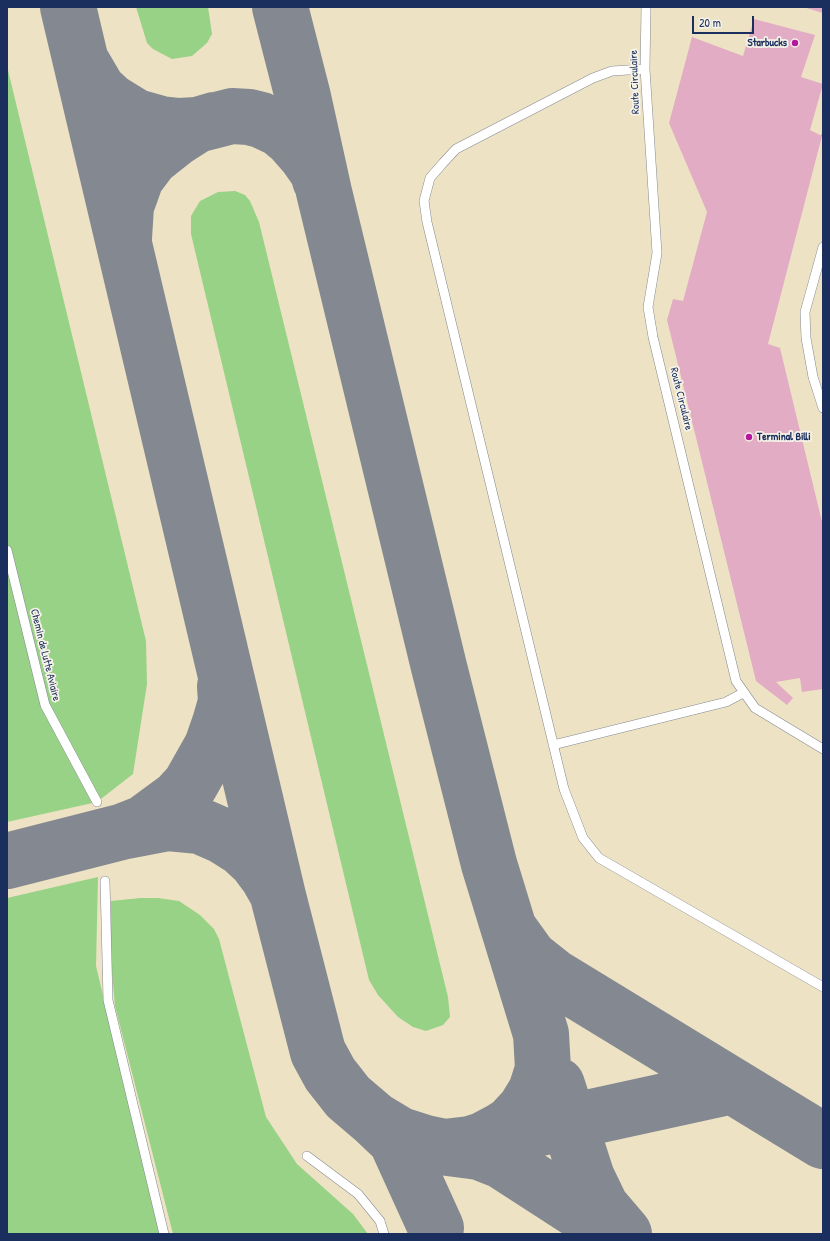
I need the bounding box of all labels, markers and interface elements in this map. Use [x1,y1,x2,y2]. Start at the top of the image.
scale bar [694,8,756,34]
text: 20 m [699,14,721,31]
place label: Starbucks [748,36,787,50]
marker: Starbucks [790,38,800,48]
street label: Route Circulaire [627,50,643,114]
street label: Route Circulaire [667,366,695,432]
place label: Terminal Billi [757,430,811,444]
marker: Terminal Billi [744,432,754,442]
street label: Chemin de Lutte Aviaire [27,608,63,702]

